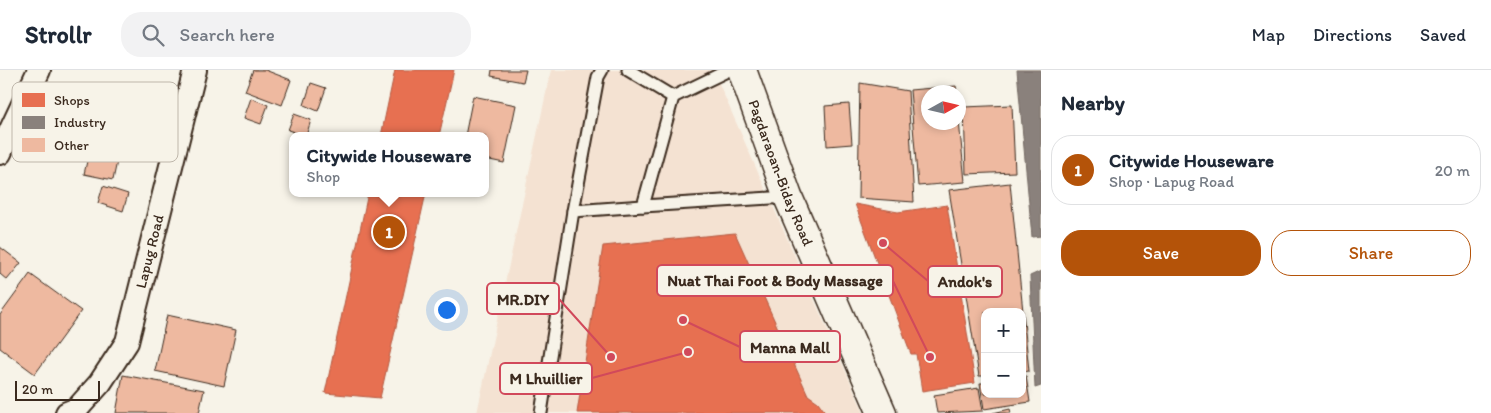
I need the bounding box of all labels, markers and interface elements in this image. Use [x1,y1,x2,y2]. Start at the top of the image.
search box [121,12,471,57]
text: Strollr [25,20,91,49]
icon: search [139,21,167,49]
text: Search here [179,23,275,46]
text: Map [1252,24,1285,46]
text: Directions [1313,24,1392,46]
text: Saved [1420,24,1466,46]
legend [12,82,178,162]
north arrow [921,85,966,130]
text: Nearby [1061,90,1125,115]
text: Shops [54,92,90,109]
street label: Pagdaraoan-Biday Road [745,97,818,249]
text: Industry [54,114,106,131]
popup [289,132,489,197]
text: Other [54,137,89,154]
text: Citywide Houseware [306,144,472,167]
text: Citywide Houseware [1109,149,1274,172]
text: 1 [1074,161,1082,180]
text: 20 m [1435,161,1470,180]
text: Shop [306,167,340,186]
text: Shop · Lapug Road [1109,172,1234,191]
street label: Lapug Road [132,213,168,290]
pin: 1 [373,213,405,251]
button: Save [1061,230,1261,276]
button: Share [1271,230,1471,276]
callout: Nuat Thai Foot & Body Massage [657,265,893,296]
callout: Andok's [928,266,1002,297]
text: Nuat Thai Foot & Body Massage [667,271,883,291]
text: Andok's [937,272,992,291]
callout: MR.DIY [487,283,559,314]
text: MR.DIY [497,290,550,309]
your location [434,297,460,323]
map controls [981,308,1026,398]
button: + [981,308,1026,353]
callout: Manna Mall [740,331,840,362]
text: Manna Mall [750,338,831,357]
button: − [981,353,1026,398]
callout: M Lhuillier [500,363,592,394]
text: M Lhuillier [510,369,583,388]
scale bar [15,378,100,401]
text: 20 m [22,381,53,398]

